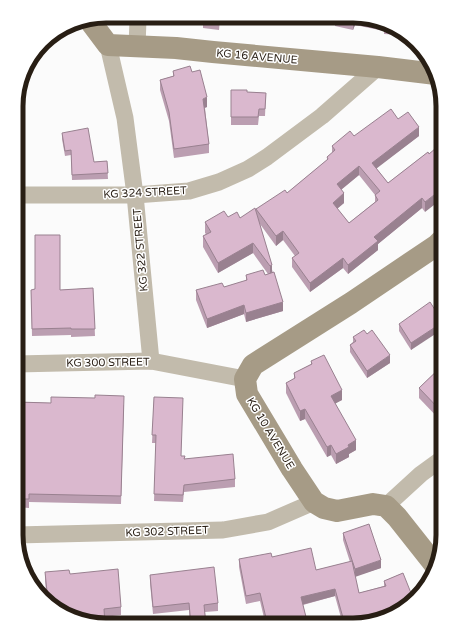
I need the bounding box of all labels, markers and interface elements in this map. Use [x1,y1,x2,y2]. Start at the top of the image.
street label: KG 16 AVENUE [216,46,298,67]
street label: KG 324 STREET [103,184,187,201]
street label: KG 322 STREET [130,208,151,292]
street label: KG 300 STREET [66,355,150,370]
street label: KG 10 AVENUE [244,395,297,472]
street label: KG 302 STREET [125,524,209,539]

